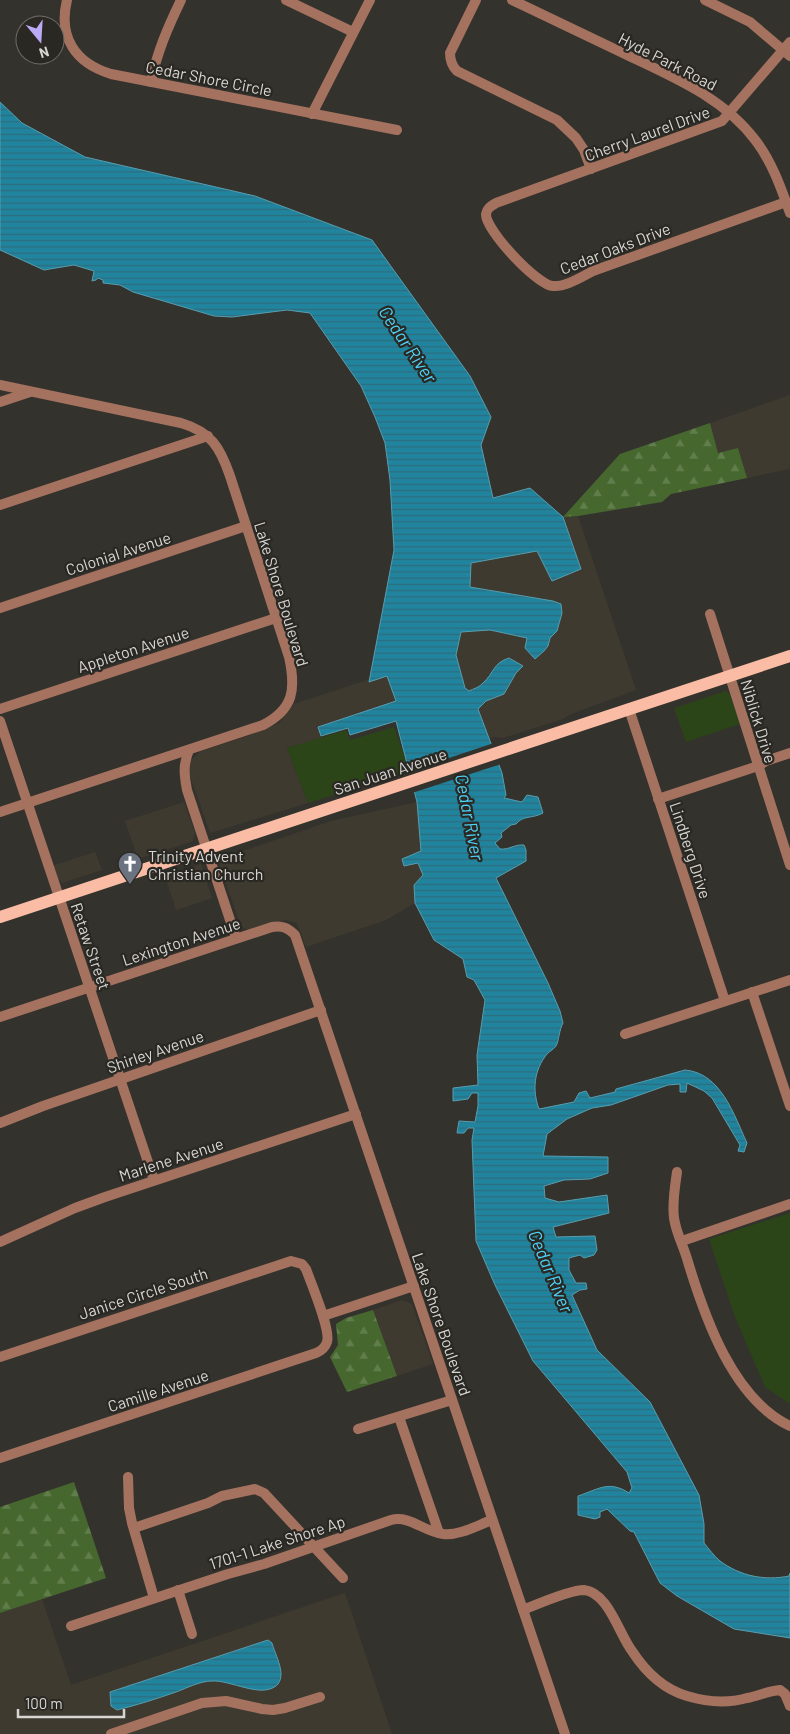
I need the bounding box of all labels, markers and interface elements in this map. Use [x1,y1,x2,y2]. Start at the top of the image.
north arrow [15,15,65,65]
street label: Hyde Park Road [616,28,720,94]
text: N [37,43,51,62]
street label: Cedar Shore Circle [144,56,274,100]
street label: Cherry Laurel Drive [582,101,712,165]
street label: Cedar Oaks Drive [557,218,673,278]
water label: Cedar River [374,302,442,387]
street label: Lake Shore Boulevard [251,519,313,669]
street label: Colonial Avenue [63,527,173,579]
street label: Appleton Avenue [75,622,191,676]
street label: Niblick Drive [737,677,781,765]
street label: San Juan Avenue [331,744,449,798]
water label: Cedar River [451,772,489,863]
street label: Lindberg Drive [666,799,716,901]
place label: Trinity Advent Christian Church [148,846,263,883]
church icon: Trinity Advent Christian Church [117,851,143,885]
street label: Retaw Street [67,900,115,992]
street label: Lexington Avenue [119,913,243,969]
street label: Shirley Avenue [104,1026,206,1076]
street label: Marlene Avenue [116,1133,226,1185]
water label: Cedar River [524,1226,578,1316]
street label: Lake Shore Boulevard [409,1250,475,1398]
street label: Janice Circle South [76,1263,210,1323]
street label: Camille Avenue [105,1365,211,1415]
street label: 1701-1 Lake Shore Ap [207,1511,347,1573]
scale bar [18,1686,124,1718]
text: 100 m [25,1694,63,1712]

